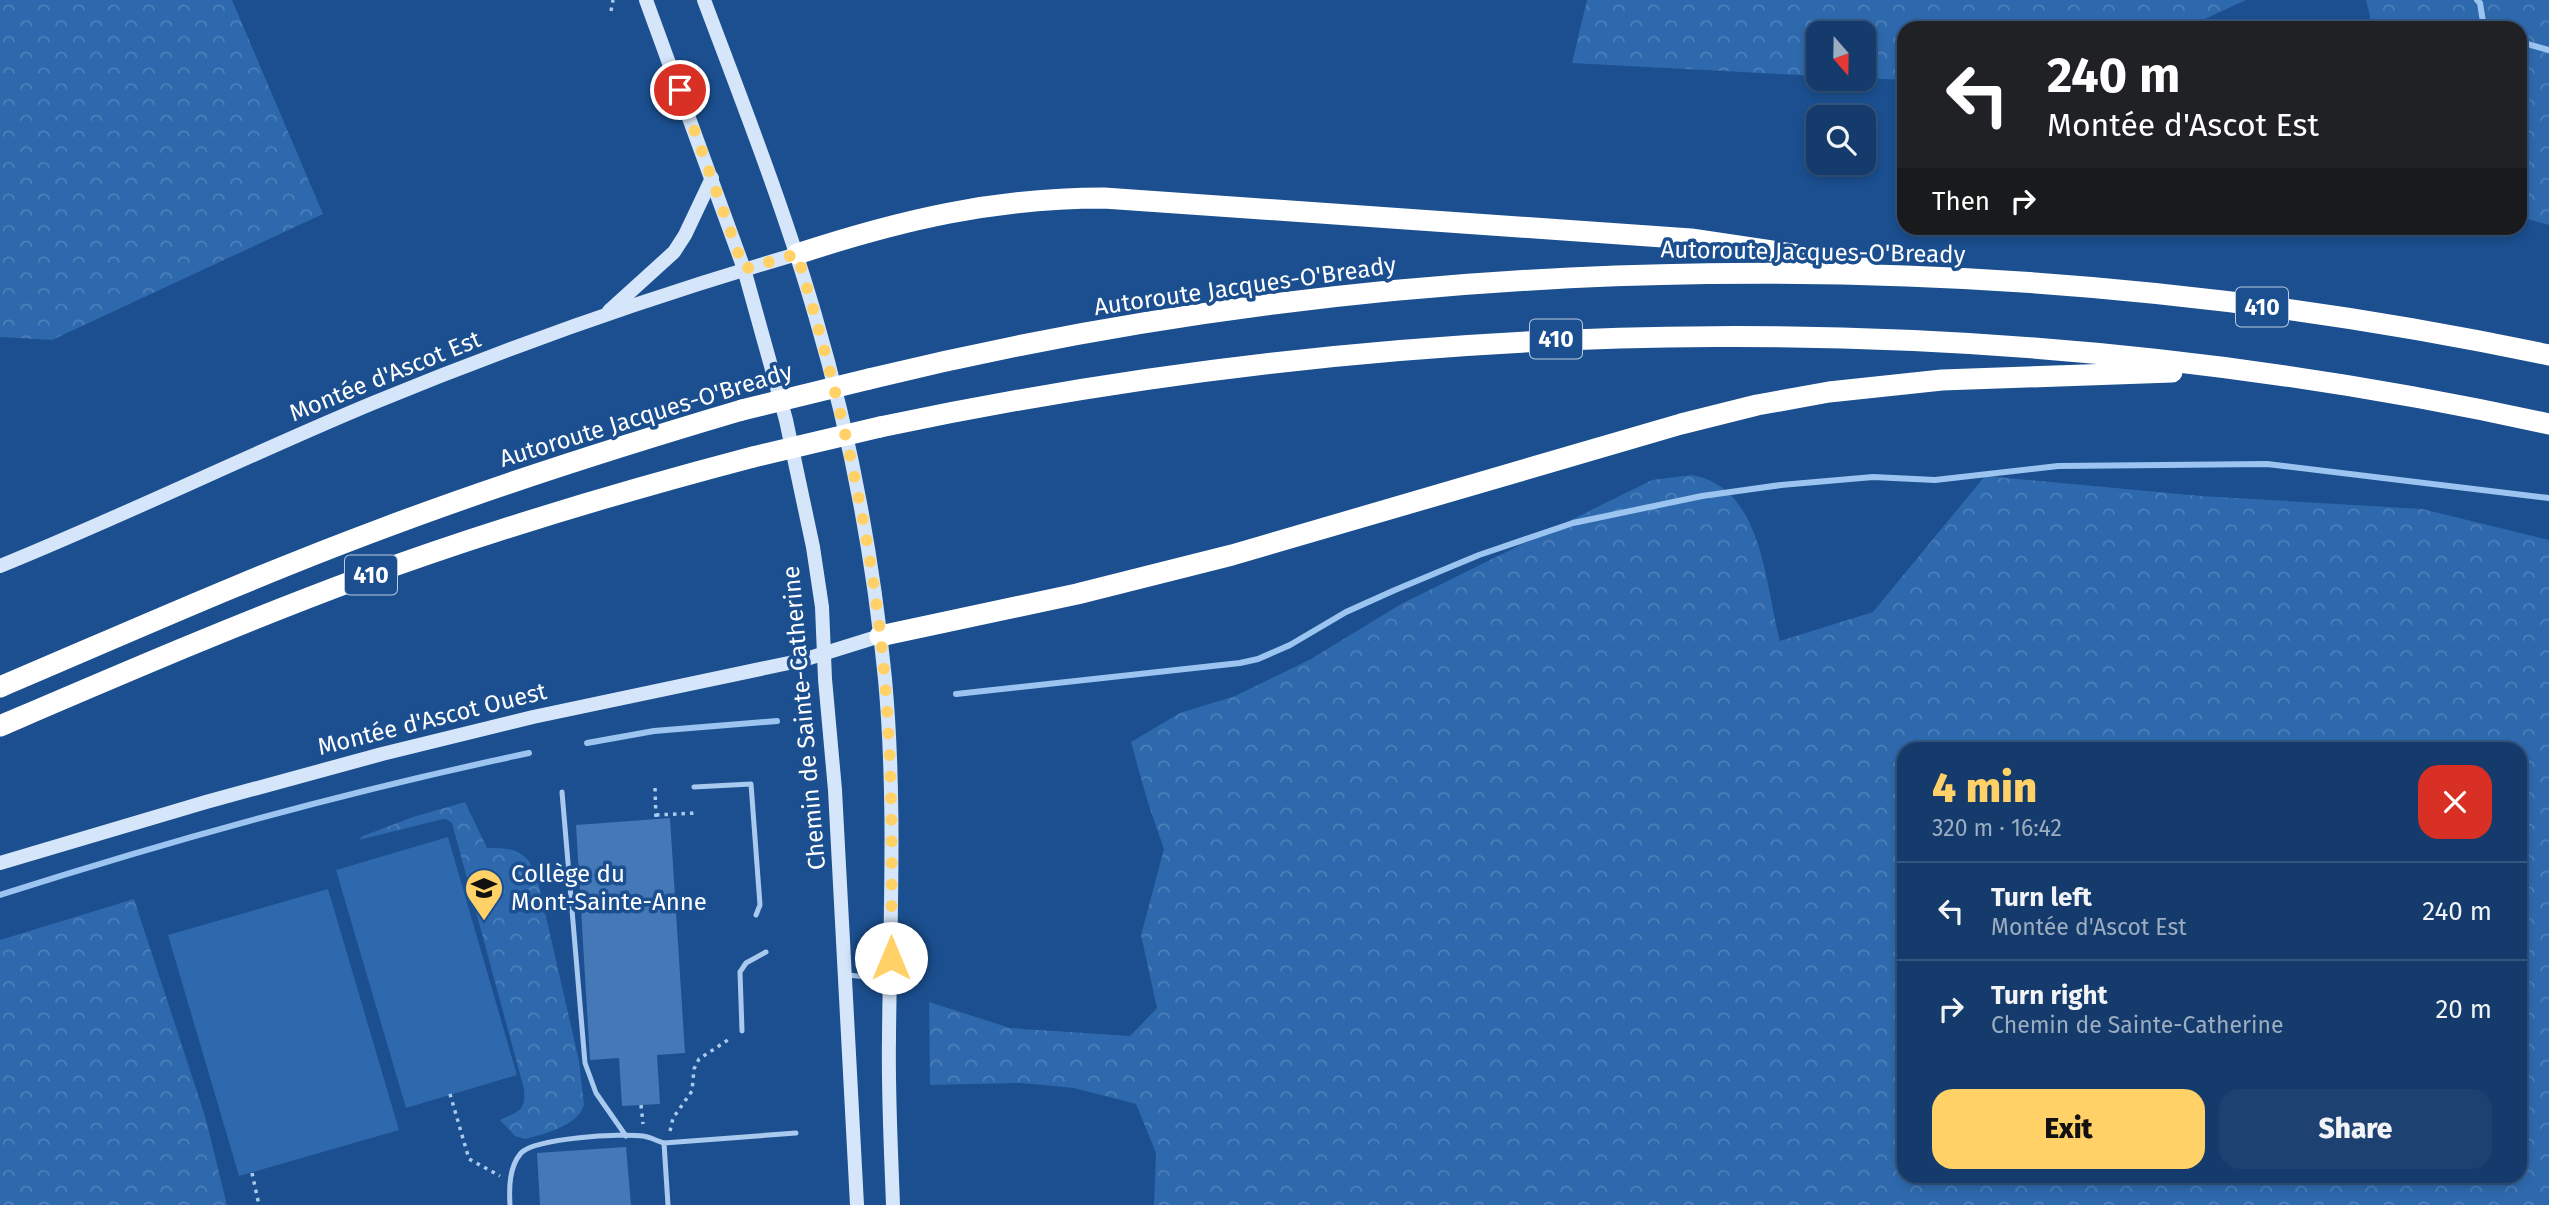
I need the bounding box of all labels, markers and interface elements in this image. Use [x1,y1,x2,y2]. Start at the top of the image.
north arrow [1806,21,1876,91]
map controls [1806,21,1876,175]
text: 240 m [2047,46,2180,105]
icon: left [1932,49,2023,140]
pin [650,60,710,120]
icon: arrive [661,71,699,109]
button: search [1806,105,1876,175]
text: Montée d'Ascot Est [2047,106,2319,144]
icon: right [2004,182,2042,220]
text: Then [1932,186,1990,217]
street label: Autoroute Jacques-O'Bready [1660,235,1966,269]
street label: Autoroute Jacques-O'Bready [1092,251,1398,321]
road number: 410 [2236,288,2288,326]
road number: 410 [1530,320,1582,358]
street label: Montée d'Ascot Est [285,325,485,427]
street label: Autoroute Jacques-O'Bready [496,357,796,473]
road number: 410 [345,555,397,594]
street label: Chemin de Sainte-Catherine [777,565,831,871]
street label: Montée d'Ascot Ouest [315,677,550,761]
text: 4 min [1932,763,2037,813]
button: close [2418,765,2492,839]
text: 320 m · 16:42 [1932,814,2062,842]
place label: Collège du Mont-Sainte-Anne [511,860,707,916]
school or university icon: Collège du Mont-Sainte-Anne [463,867,505,922]
text: Turn left [1991,882,2092,913]
icon: left [1932,892,1970,930]
text: 240 m [2422,896,2492,927]
text: Montée d'Ascot Est [1991,913,2187,941]
position arrow [854,921,928,995]
text: Turn right [1991,980,2108,1011]
icon: right [1932,990,1970,1028]
text: 20 m [2435,994,2492,1025]
text: Chemin de Sainte-Catherine [1991,1011,2283,1039]
button: Exit [1932,1089,2205,1169]
button: Share [2219,1089,2492,1169]

